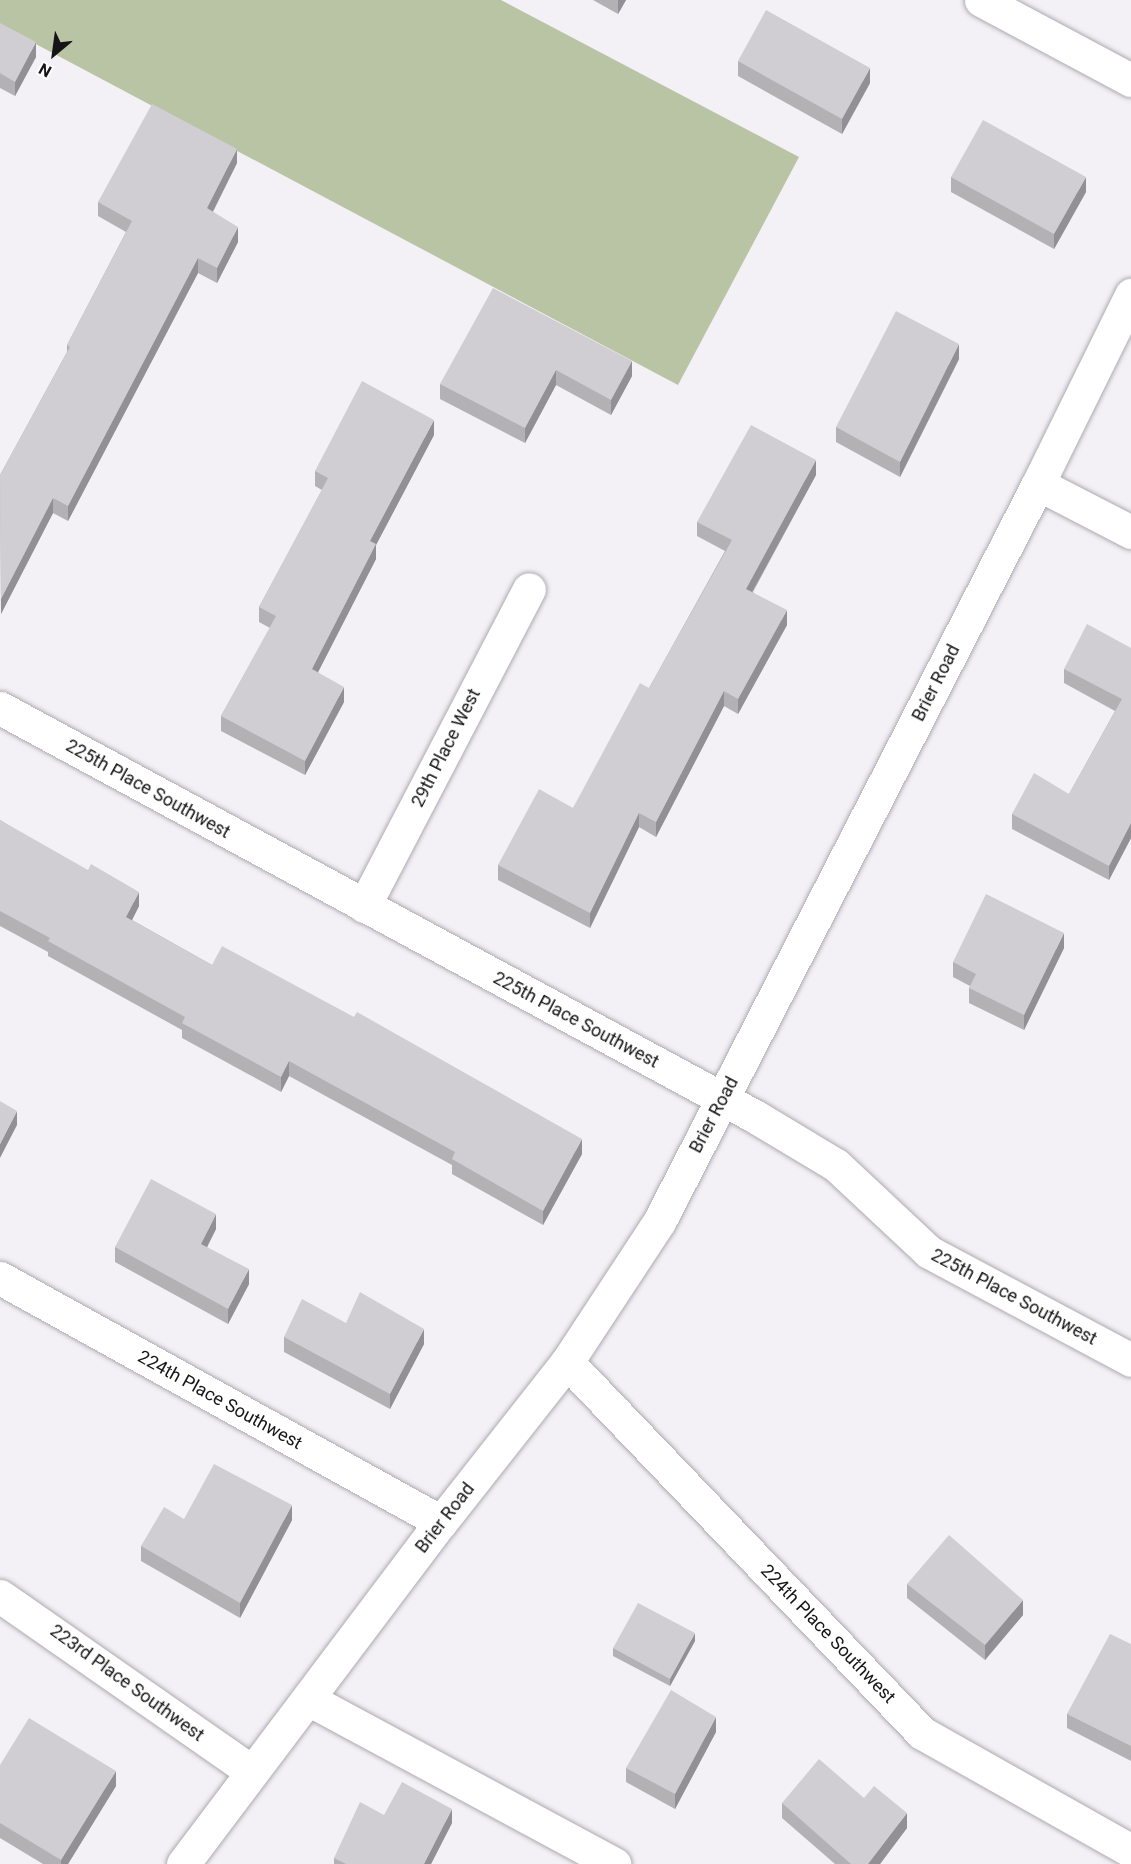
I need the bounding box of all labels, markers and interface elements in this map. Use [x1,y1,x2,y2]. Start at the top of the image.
north arrow [24,24,84,84]
text: N [35,59,55,81]
street label: Brier Road [908,641,964,725]
street label: 29th Place West [407,685,485,811]
street label: 225th Place Southwest [62,735,234,843]
street label: 225th Place Southwest [489,967,663,1073]
street label: Brier Road [685,1073,743,1157]
street label: 225th Place Southwest [927,1244,1101,1350]
street label: 224th Place Southwest [134,1346,306,1454]
street label: Brier Road [411,1479,479,1557]
street label: 224th Place Southwest [756,1560,900,1708]
street label: 223rd Place Southwest [46,1620,208,1746]

